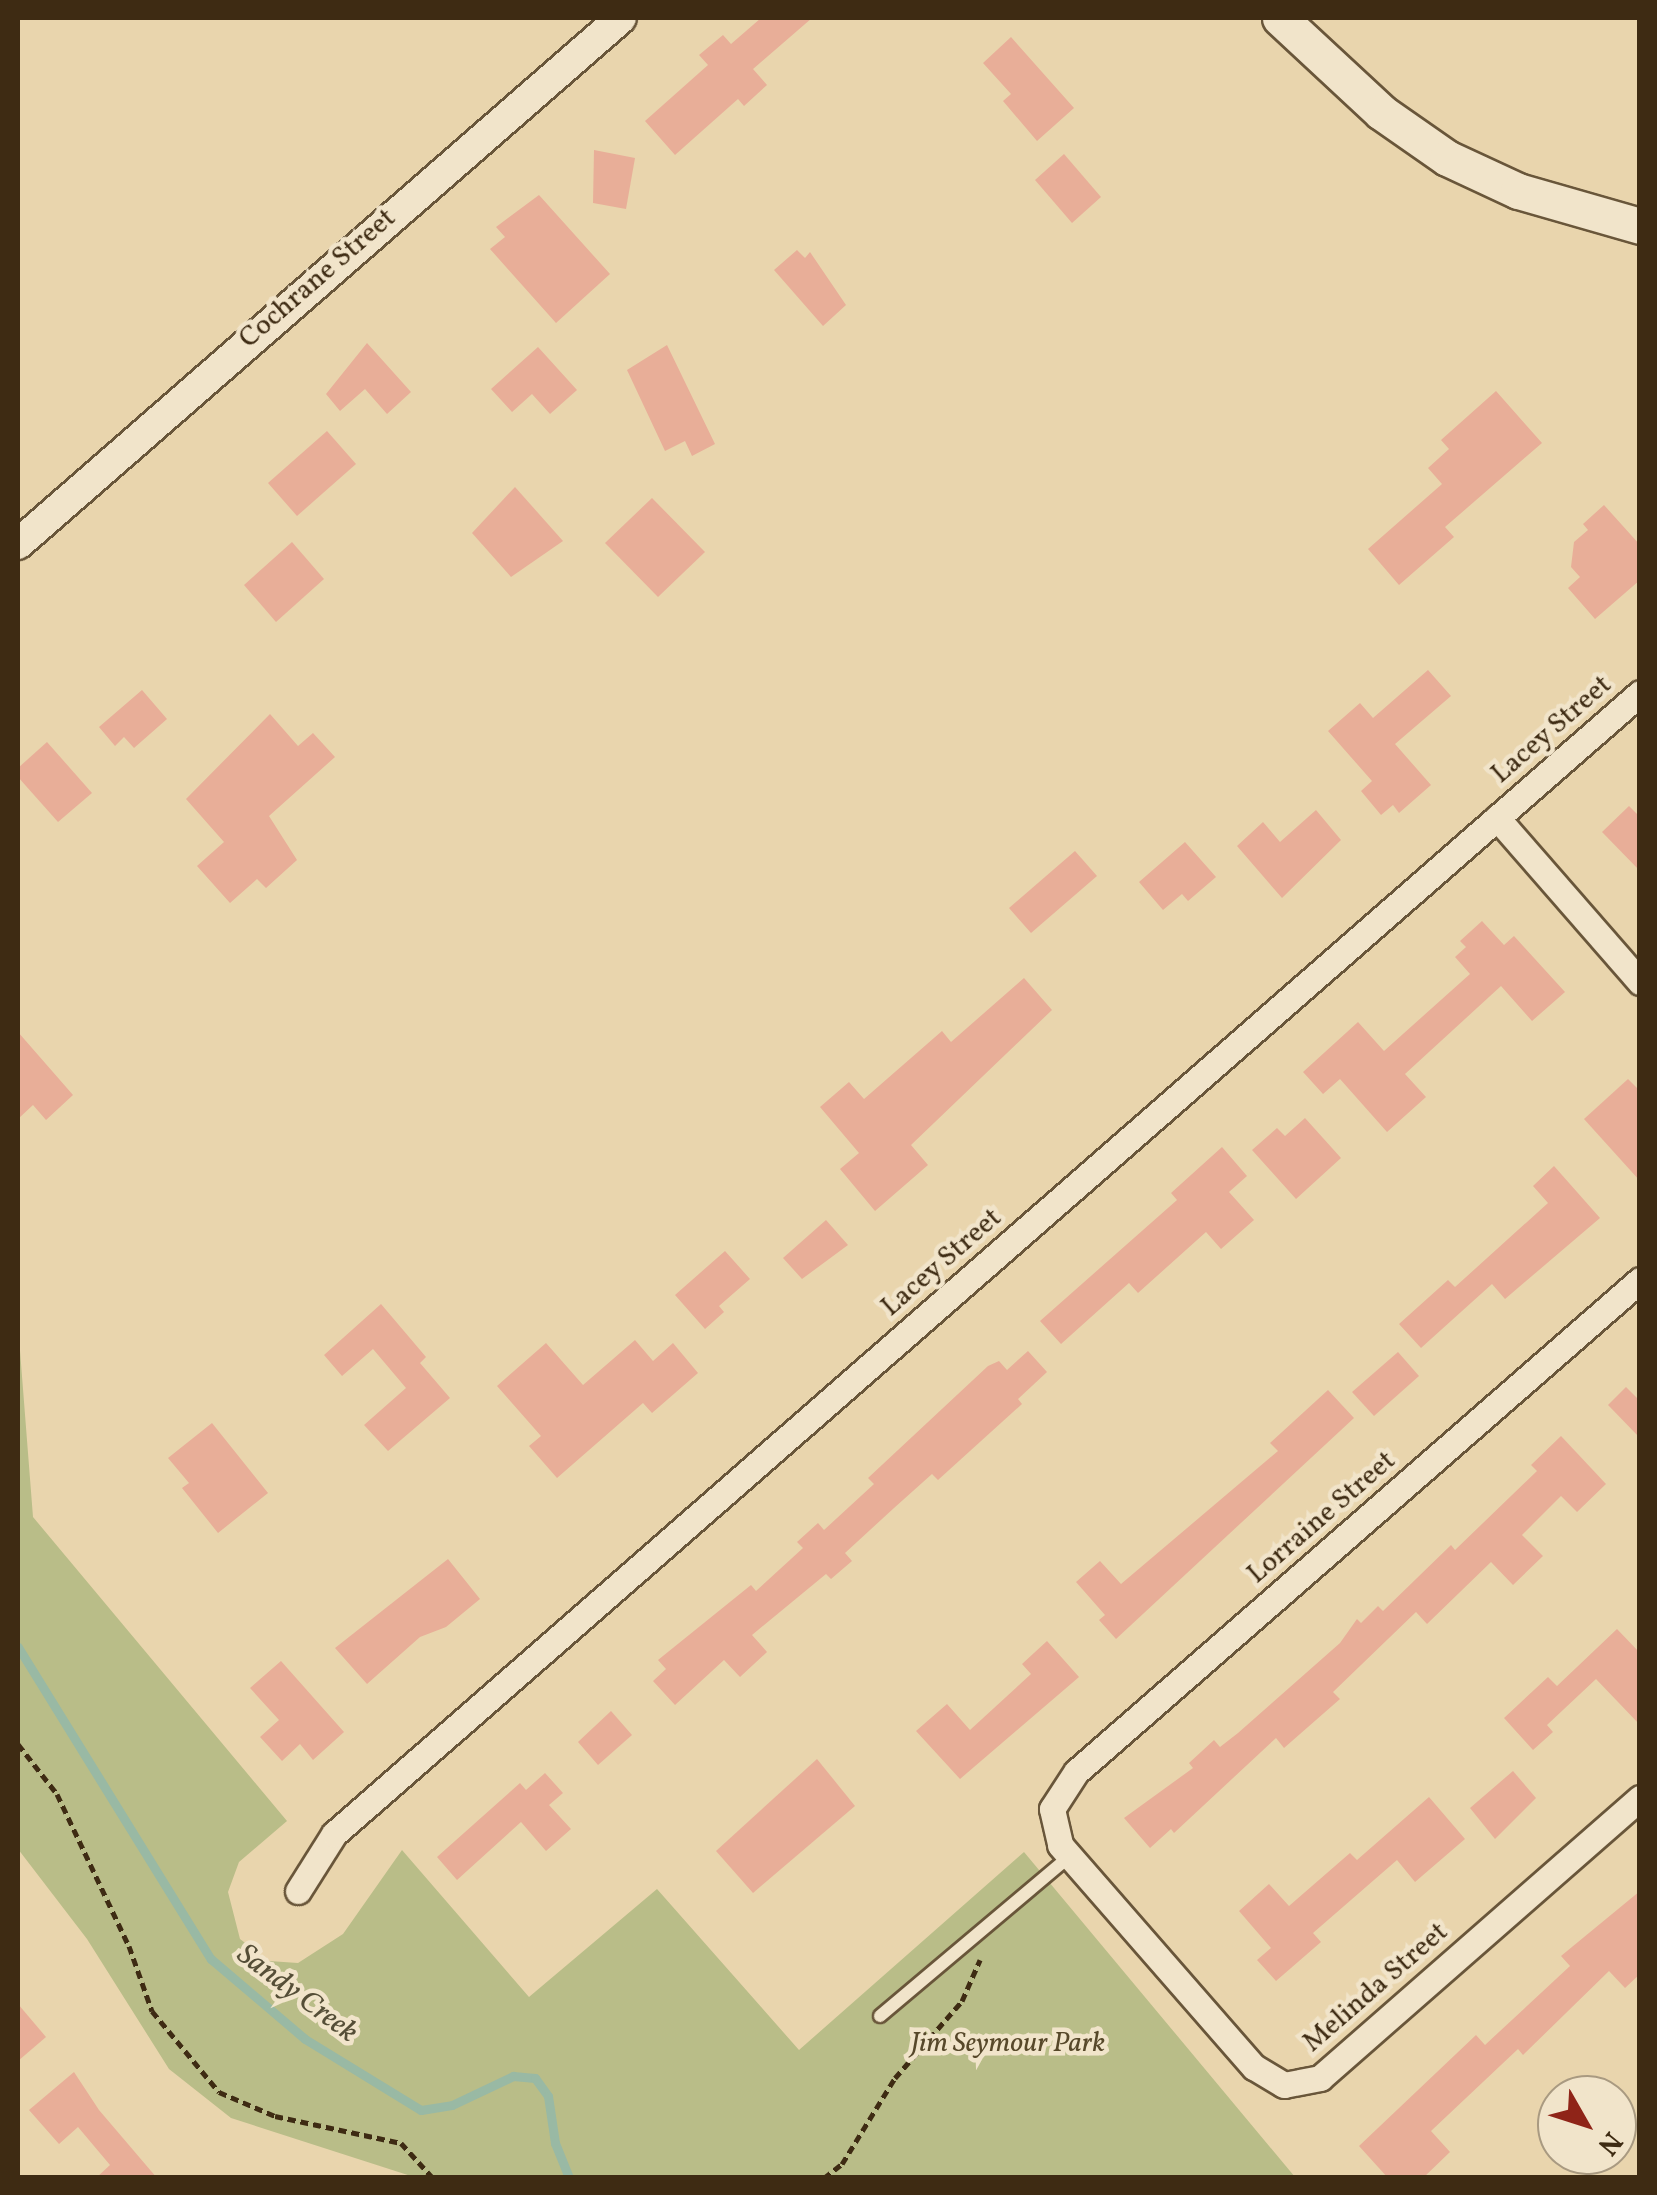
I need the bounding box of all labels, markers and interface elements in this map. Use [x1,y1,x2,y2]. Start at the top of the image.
street label: Cochrane Street [233,202,403,356]
street label: Lacey Street [1485,668,1619,792]
street label: Lacey Street [875,1201,1009,1325]
street label: Lorraine Street [1241,1445,1403,1591]
street label: Melinda Street [1297,1916,1455,2060]
water label: Sandy Creek [229,1937,365,2051]
park label: Jim Seymour Park [911,2027,1105,2061]
north arrow [1537,2075,1637,2175]
text: N [1588,2123,1631,2163]

